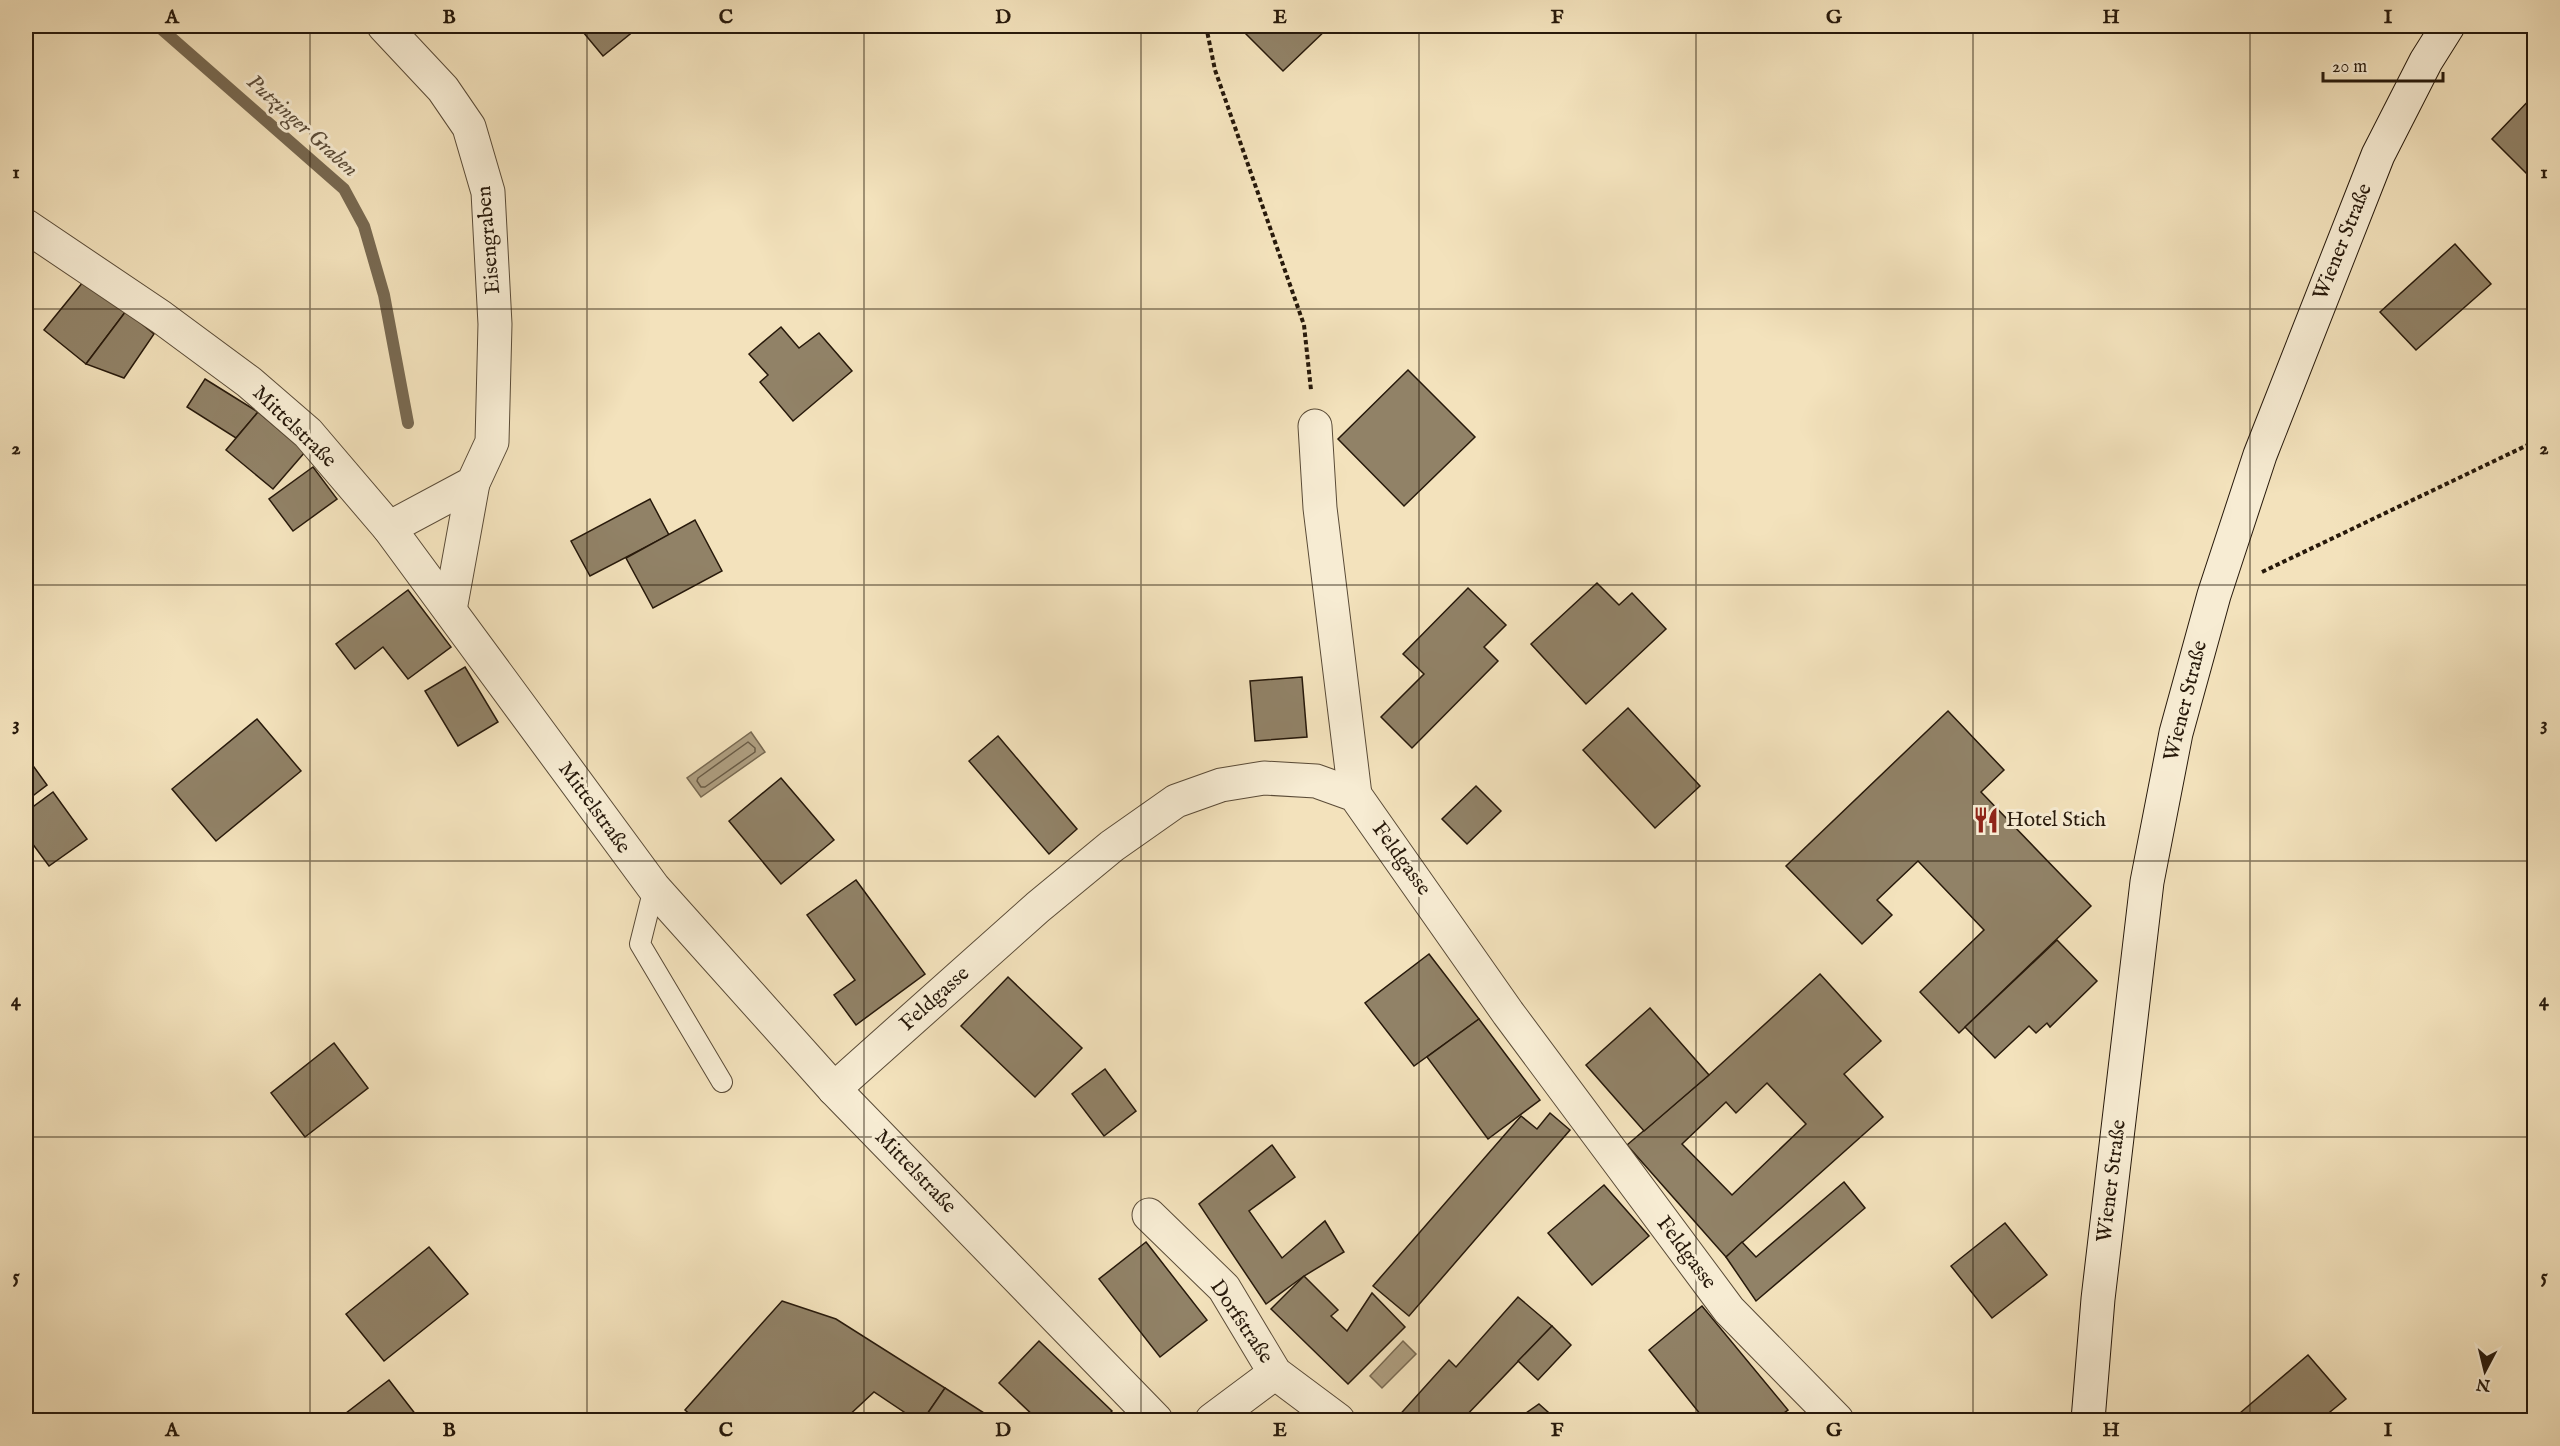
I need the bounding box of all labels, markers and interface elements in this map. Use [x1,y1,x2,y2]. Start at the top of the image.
text: A [164,5,180,30]
text: B [442,5,456,30]
text: C [719,5,733,30]
text: D [995,5,1011,30]
text: E [1273,5,1287,30]
text: F [1551,5,1564,30]
text: G [1826,5,1843,30]
text: H [2102,5,2120,30]
text: I [2384,5,2393,30]
scale bar [2323,45,2443,83]
text: 20 m [2332,56,2367,79]
water label: Putzinger Graben [240,69,364,183]
text: 1 [12,160,20,185]
text: 1 [2540,160,2548,185]
street label: Wiener Straße [2307,179,2379,304]
street label: Eisengraben [471,185,507,295]
street label: Mittelstraße [246,380,342,474]
text: 2 [11,436,21,461]
text: 2 [2539,436,2549,461]
street label: Wiener Straße [2158,637,2214,764]
text: 3 [12,712,20,737]
text: 3 [2540,712,2548,737]
street label: Mittelstraße [552,757,637,859]
restaurant icon: Hotel Stich [1971,805,2001,835]
place label: Hotel Stich [2006,807,2106,834]
street label: Feldgasse [1365,817,1437,901]
street label: Feldgasse [895,960,976,1037]
text: 4 [11,988,22,1013]
text: 4 [2539,988,2550,1013]
street label: Wiener Straße [2091,1118,2133,1244]
street label: Mittelstraße [868,1124,962,1220]
street label: Feldgasse [1650,1211,1722,1295]
text: 5 [12,1264,20,1289]
text: 5 [2540,1264,2548,1289]
street label: Dorfstraße [1203,1275,1279,1369]
north arrow [2455,1341,2515,1401]
text: N [2475,1373,2492,1395]
text: A [164,1418,180,1443]
text: B [442,1418,456,1443]
text: C [719,1418,733,1443]
text: D [995,1418,1011,1443]
text: E [1273,1418,1287,1443]
text: F [1551,1418,1564,1443]
text: G [1826,1418,1843,1443]
text: H [2102,1418,2120,1443]
text: I [2384,1418,2393,1443]

